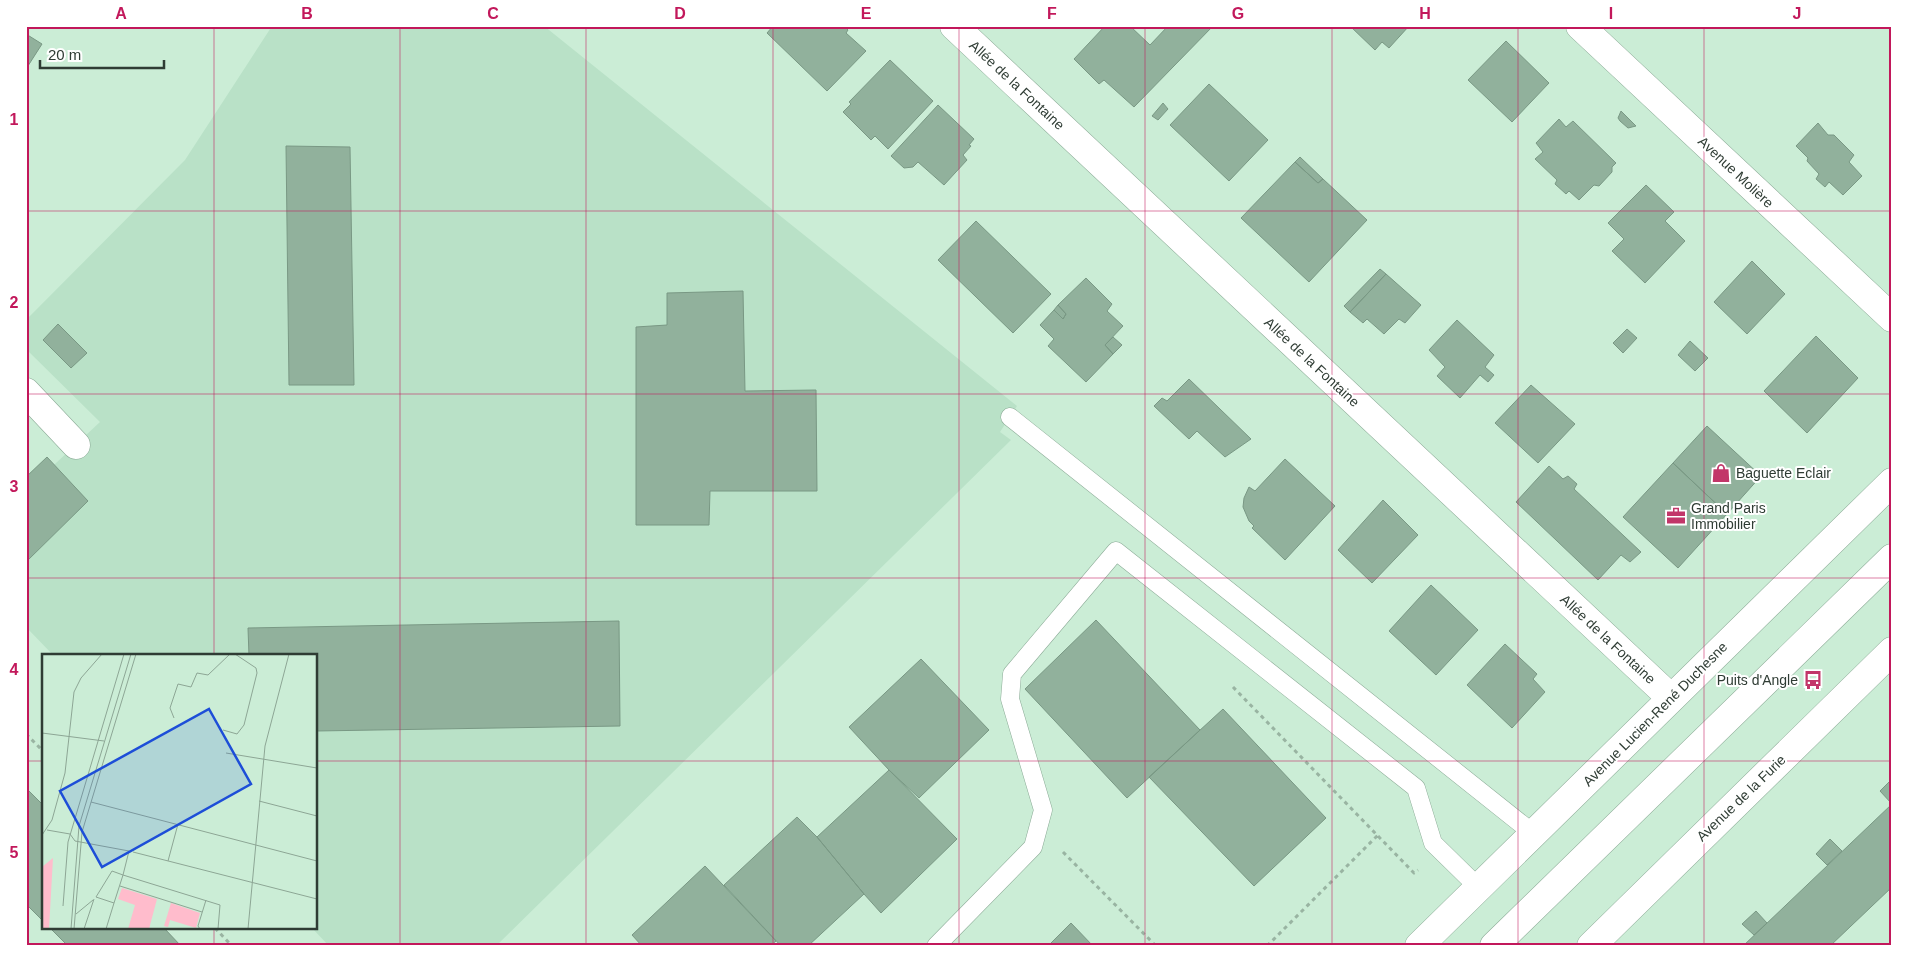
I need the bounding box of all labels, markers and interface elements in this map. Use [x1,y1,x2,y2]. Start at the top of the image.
text: A [115,5,127,22]
text: B [301,5,313,22]
text: C [487,5,499,22]
text: D [674,5,686,22]
text: E [861,5,872,22]
text: F [1047,5,1057,22]
text: G [1232,5,1244,22]
text: H [1419,5,1431,22]
text: I [1609,5,1613,22]
text: J [1793,5,1801,22]
street label: Allée de la Fontaine [966,37,1068,133]
scale bar [40,38,164,70]
text: 20 m [48,46,81,63]
text: 1 [10,111,19,128]
street label: Avenue Molière [1695,133,1777,211]
text: 2 [10,294,19,311]
street label: Allée de la Fontaine [1261,314,1363,410]
shop icon: Baguette Eclair [1710,462,1732,484]
place label: Baguette Eclair [1736,465,1831,481]
text: 3 [10,478,19,495]
place label: Grand Paris Immobilier [1691,500,1766,532]
office icon: Grand Paris Immobilier [1665,505,1687,527]
street label: Allée de la Fontaine [1557,591,1659,687]
street label: Avenue Lucien-René Duchesne [1580,638,1731,789]
inset map [42,654,318,930]
text: 4 [10,661,19,678]
bus stop icon: Puits d'Angle [1802,669,1824,691]
place label: Puits d'Angle [1717,672,1798,688]
street label: Avenue de la Furie [1693,751,1789,844]
text: 5 [10,844,19,861]

